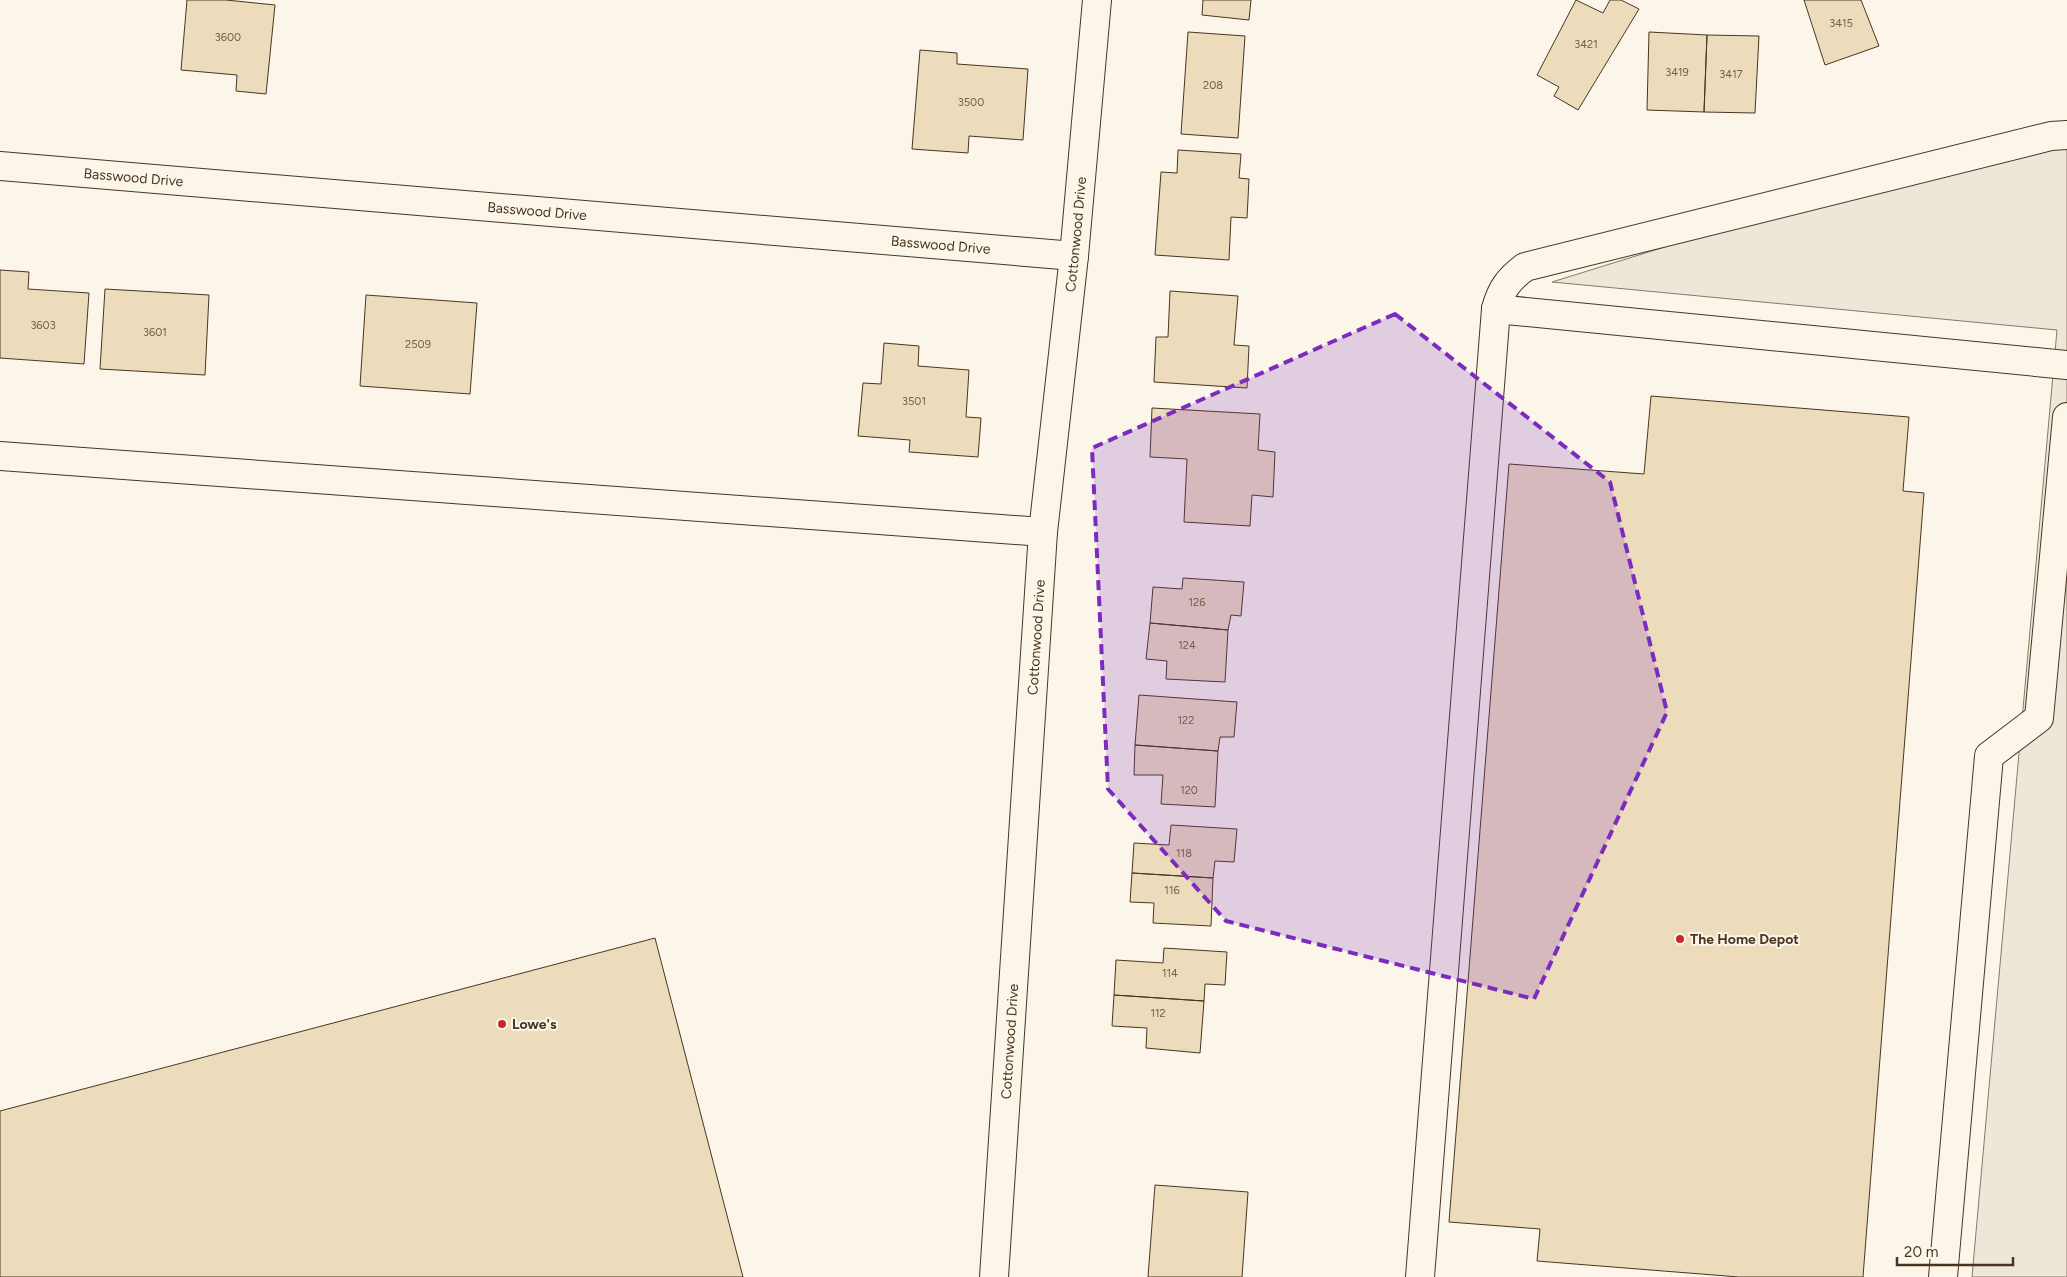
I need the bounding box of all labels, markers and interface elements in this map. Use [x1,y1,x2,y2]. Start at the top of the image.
house number: 3415 [1829,17,1853,30]
house number: 3600 [215,31,241,44]
house number: 3421 [1574,38,1598,51]
house number: 3419 [1665,66,1689,79]
house number: 3417 [1719,68,1743,81]
house number: 208 [1203,79,1223,92]
house number: 3500 [958,96,984,109]
street label: Basswood Drive [83,165,184,190]
street label: Cottonwood Drive [1062,176,1090,293]
street label: Basswood Drive [487,199,588,224]
street label: Basswood Drive [890,233,992,258]
house number: 3603 [30,319,56,332]
house number: 3601 [143,326,167,339]
house number: 2509 [405,338,431,351]
house number: 3501 [902,395,926,408]
street label: Cottonwood Drive [1024,579,1049,696]
house number: 126 [1189,596,1205,609]
house number: 124 [1178,639,1196,652]
house number: 122 [1178,714,1194,727]
house number: 120 [1180,784,1198,797]
house number: 118 [1176,847,1192,860]
house number: 116 [1164,884,1180,897]
place label: The Home Depot [1690,931,1799,948]
marker: The Home Depot [1674,933,1686,945]
house number: 114 [1162,967,1178,980]
street label: Cottonwood Drive [998,983,1022,1100]
house number: 112 [1150,1007,1166,1020]
place label: Lowe's [512,1016,557,1033]
marker: Lowe's [496,1018,508,1030]
scale bar [1897,1234,2013,1266]
text: 20 m [1904,1243,1938,1261]

